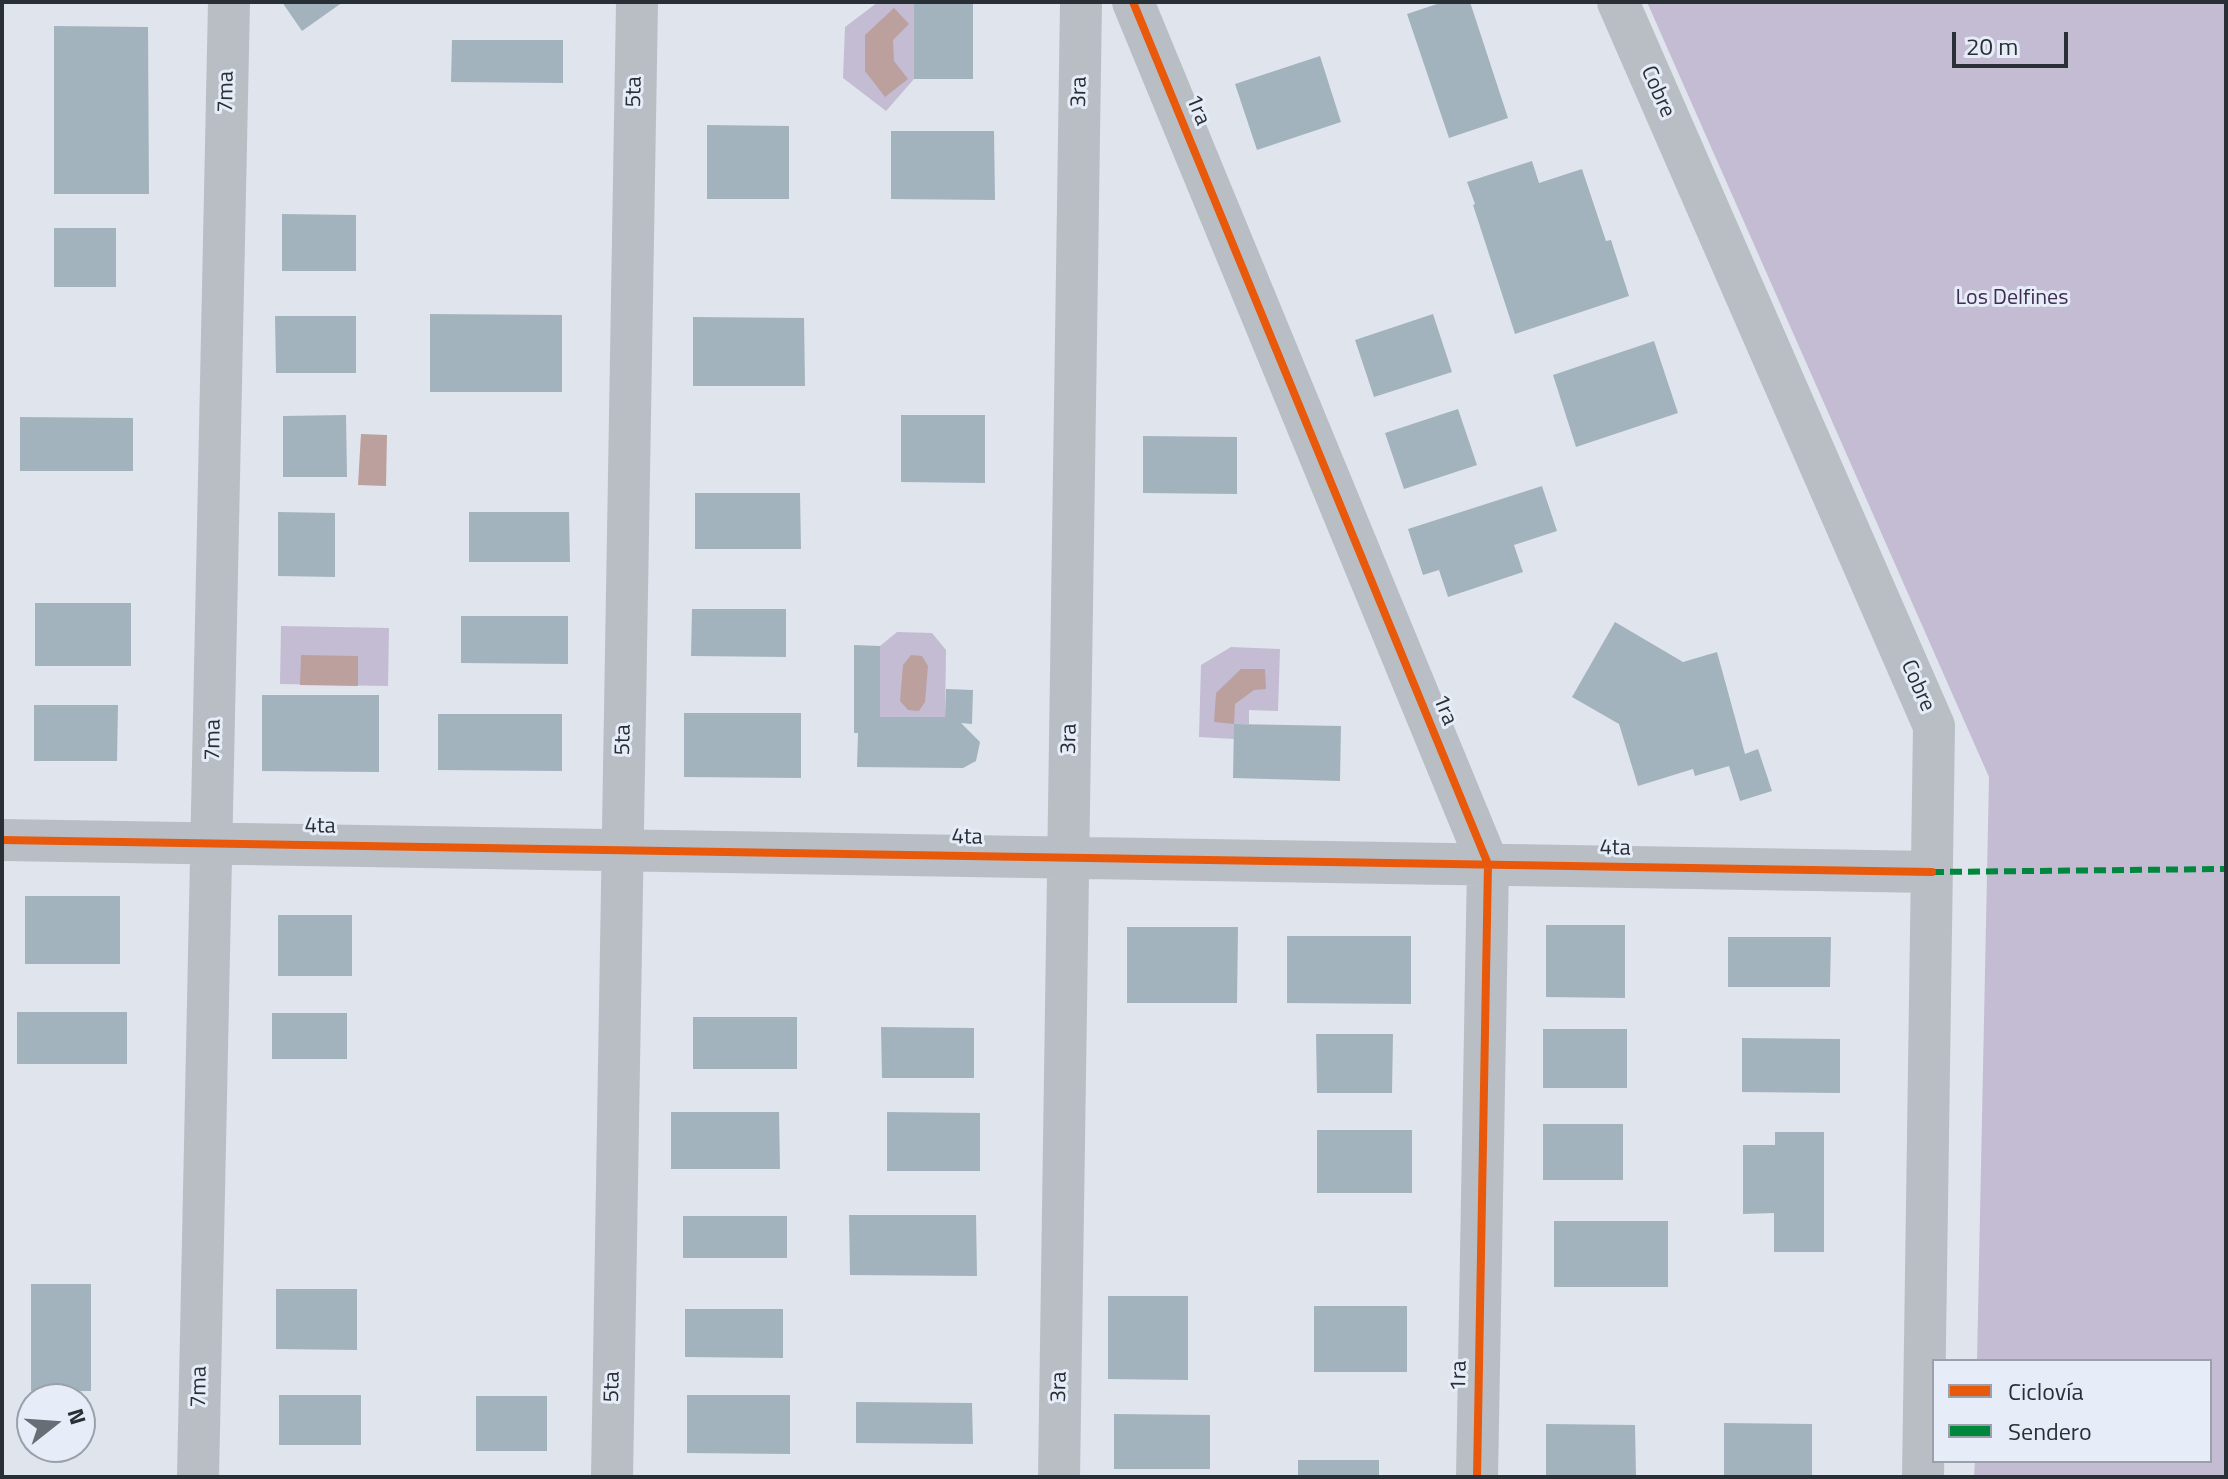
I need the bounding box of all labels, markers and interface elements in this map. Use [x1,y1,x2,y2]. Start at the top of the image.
scale bar [1956,16,2072,66]
text: 20 m [1966,28,2018,64]
street label: Cobre [1634,62,1680,122]
street label: 7ma [213,71,241,113]
street label: 5ta [622,76,648,108]
street label: 3ra [1067,76,1093,108]
street label: 1ra [1179,91,1215,129]
park label: Los Delfines [1956,286,2068,312]
street label: Cobre [1894,656,1940,716]
street label: 1ra [1426,691,1462,729]
street label: 7ma [200,719,228,761]
street label: 3ra [1057,723,1083,755]
street label: 5ta [611,724,637,756]
street label: 4ta [304,814,336,840]
street label: 4ta [951,825,983,851]
street label: 4ta [1599,836,1631,862]
legend [1932,1359,2212,1463]
street label: 1ra [1447,1360,1473,1392]
street label: 7ma [186,1366,214,1408]
street label: 5ta [600,1371,626,1403]
street label: 3ra [1047,1371,1073,1403]
text: Ciclovía [2008,1373,2084,1409]
north arrow [16,1383,96,1463]
text: N [59,1404,96,1429]
text: Sendero [2008,1413,2092,1449]

